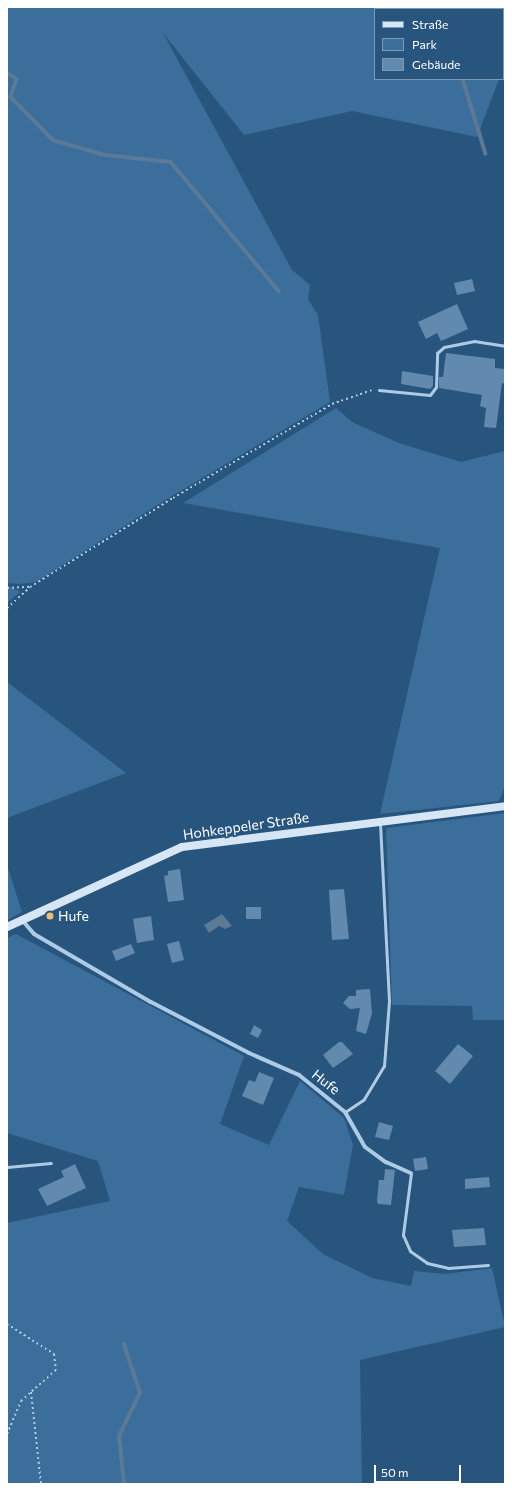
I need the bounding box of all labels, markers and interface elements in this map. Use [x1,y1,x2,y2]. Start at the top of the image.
legend [374,8,504,80]
text: Straße [412,17,448,31]
text: Park [412,37,437,51]
text: Gebäude [412,57,460,71]
street label: Hohkeppeler Straße [182,809,310,843]
place label: Hufe [58,908,89,924]
marker: Hufe [45,911,55,921]
street label: Hufe [309,1066,343,1098]
scale bar [376,1457,463,1483]
text: 50 m [381,1465,409,1479]

